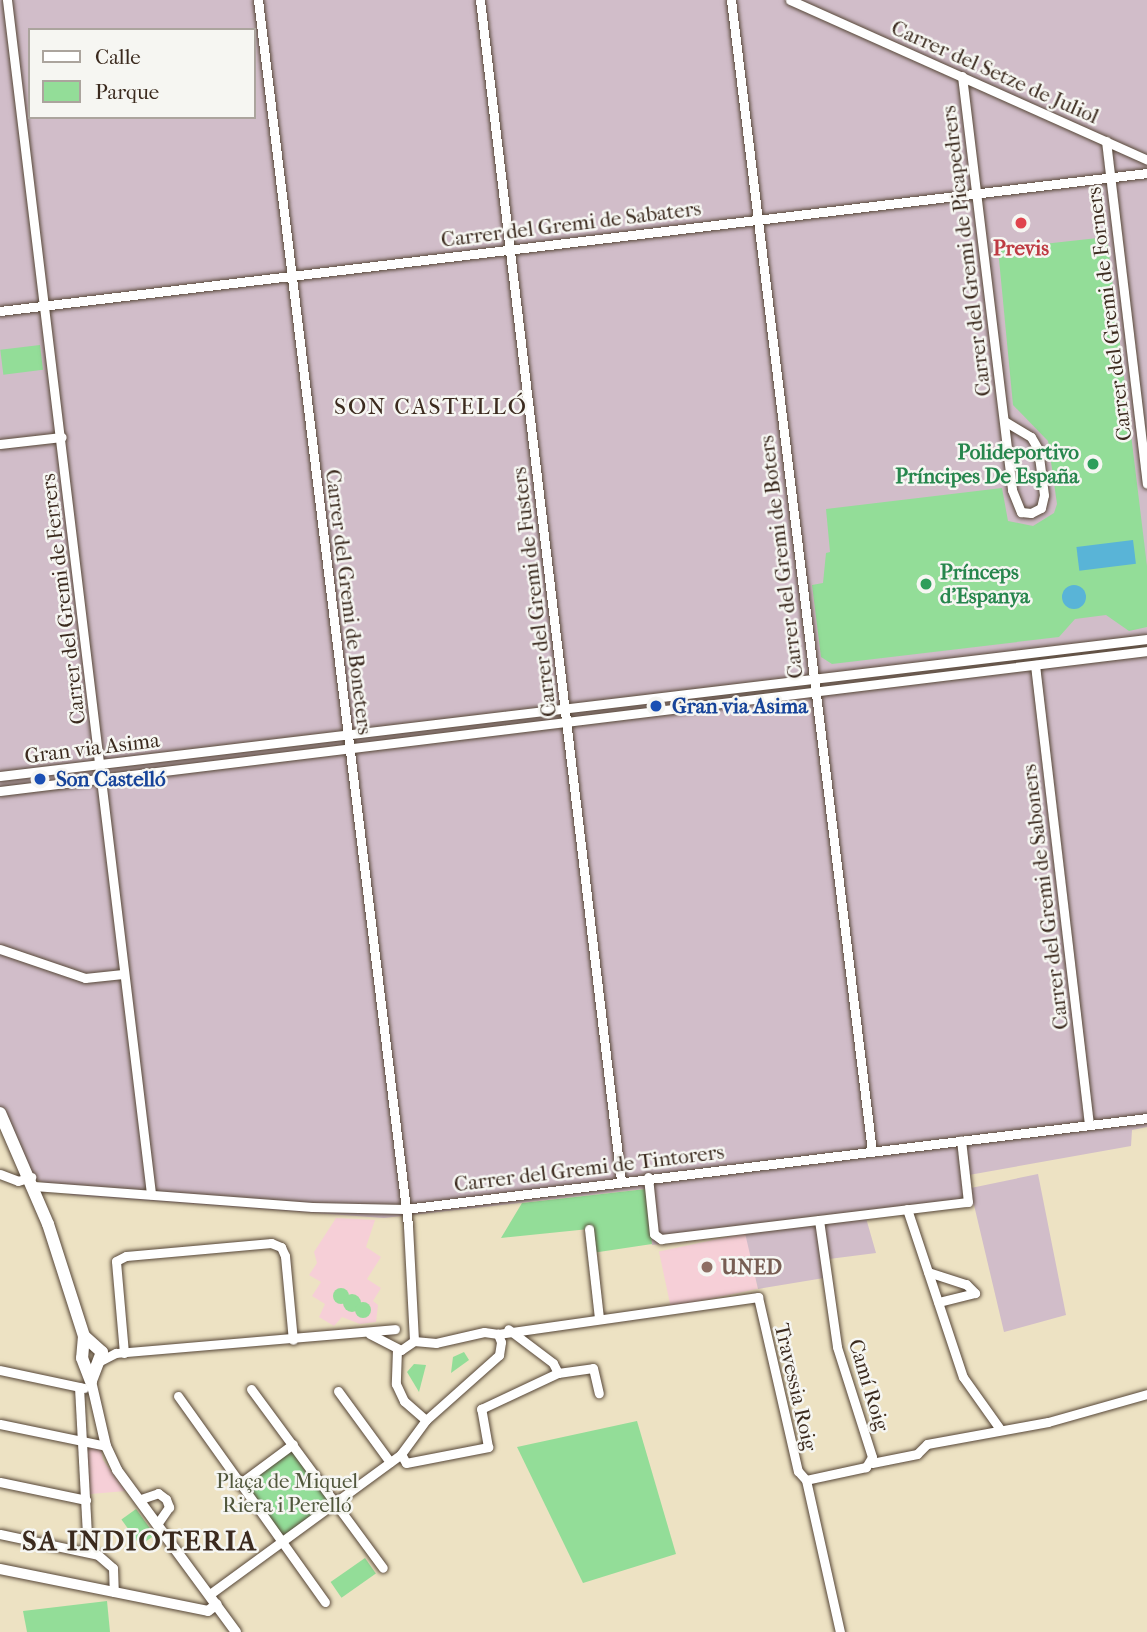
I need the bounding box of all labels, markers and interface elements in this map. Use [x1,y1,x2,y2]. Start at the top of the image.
street label: Carrer del Setze de Juliol [887,15,1103,129]
legend [28,28,256,119]
text: Calle [95,45,141,69]
text: Parque [95,80,159,104]
street label: Carrer del Gremi de Picapedrers [936,104,996,398]
street label: Carrer del Gremi de Forners [1081,186,1137,442]
street label: Carrer del Gremi de Sabaters [440,196,702,252]
marker: Previs [1011,213,1031,233]
place label: Previs [993,235,1049,261]
district label: SON CASTELLÓ [336,393,526,421]
street label: Carrer del Gremi de Boters [754,434,808,680]
place label: Polideportivo Príncipes De España [895,439,1079,489]
marker: Polideportivo Príncipes De España [1085,456,1101,472]
street label: Carrer del Gremi de Fusters [506,466,562,718]
street label: Carrer del Gremi de Boneters [320,468,378,736]
street label: Carrer del Gremi de Ferrers [35,472,91,726]
place label: Prínceps d'Espanya [940,559,1030,609]
marker: Prínceps d'Espanya [918,576,934,592]
place label: Gran via Asima [672,693,808,719]
marker: Gran via Asima [646,696,666,716]
street label: Gran via Asima [23,727,161,769]
street label: Carrer del Gremi de Saboners [1016,763,1074,1031]
place label: Son Castelló [56,766,166,792]
marker: Son Castelló [30,769,50,789]
street label: Carrer del Gremi de Tintorers [453,1139,725,1197]
place label: UNED [721,1254,782,1280]
marker: UNED [699,1259,715,1275]
street label: Travessia Roig [769,1321,823,1453]
street label: Camí Roig [843,1336,895,1434]
park label: Plaça de Miquel Riera i Perelló [216,1468,358,1518]
district label: SA INDIOTERIA [24,1524,256,1558]

